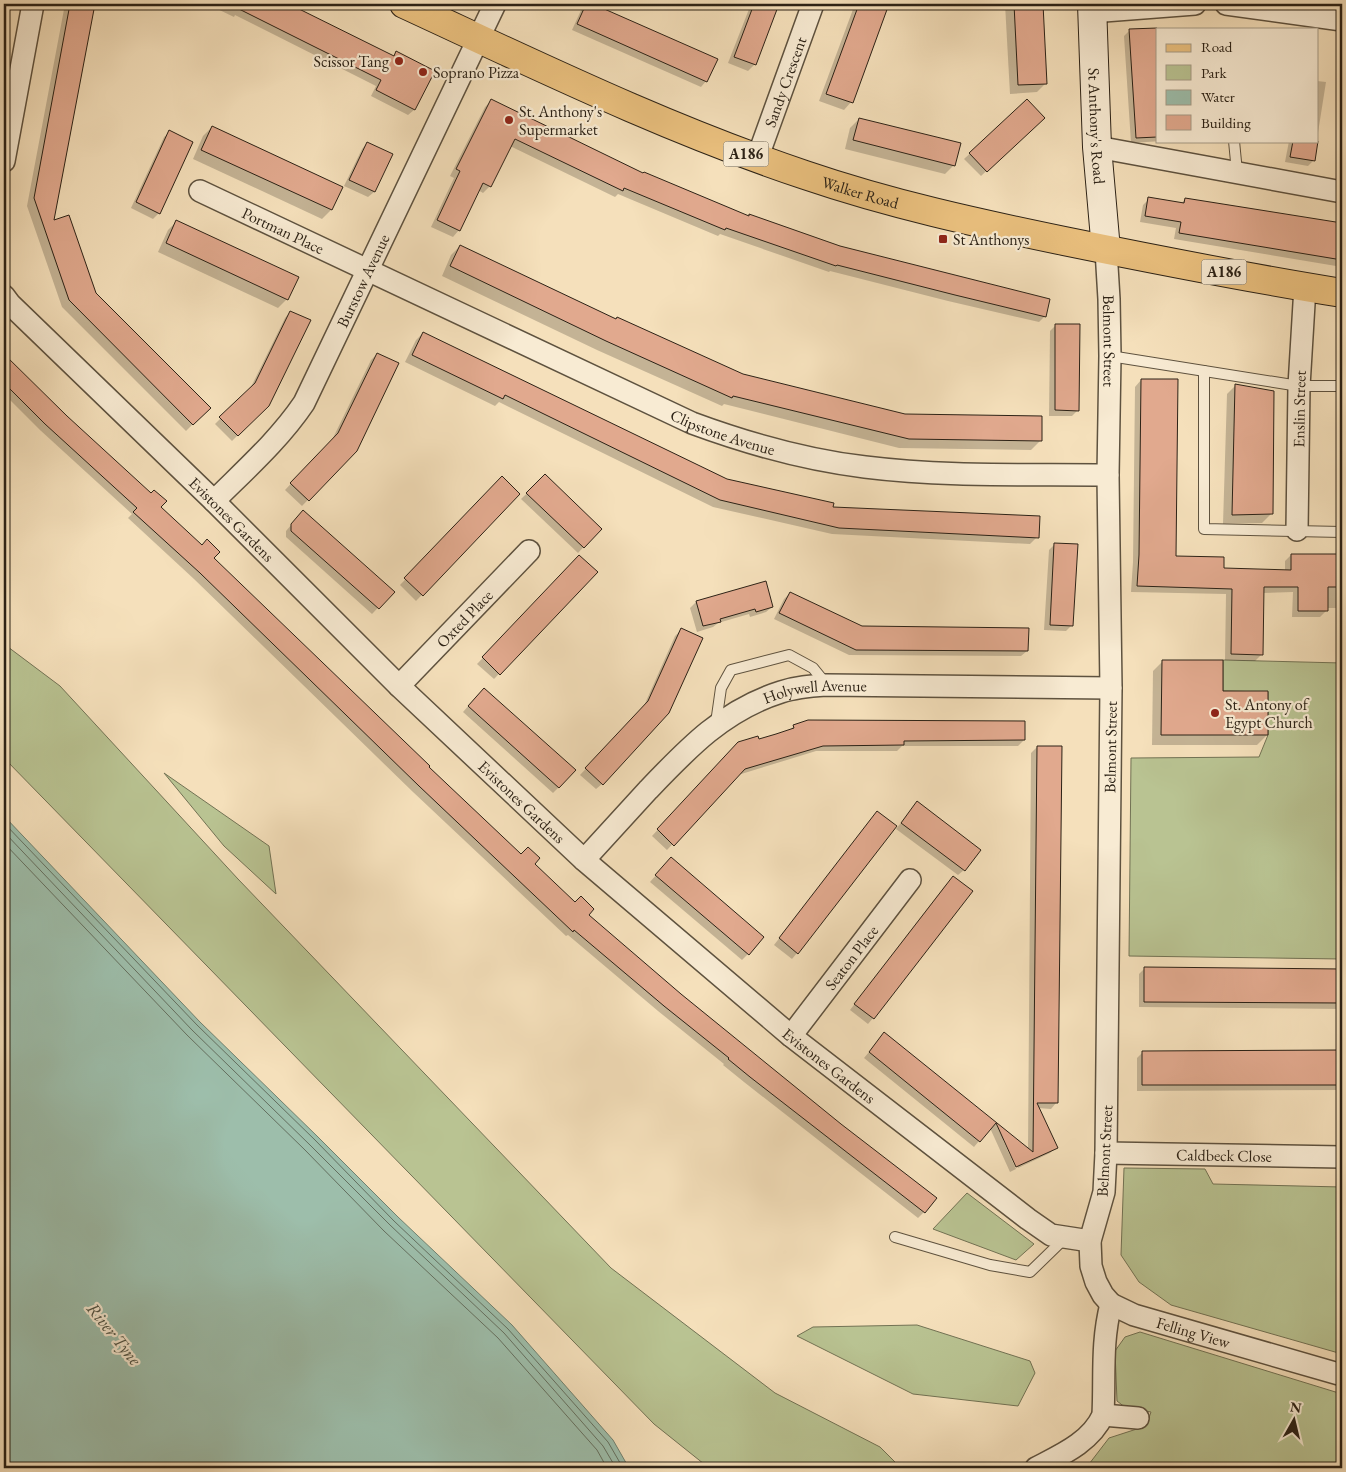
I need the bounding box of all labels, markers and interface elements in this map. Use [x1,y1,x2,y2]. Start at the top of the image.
legend [1156,28,1318,142]
street label: Sandy Crescent [759,34,811,130]
text: Road [1201,37,1233,56]
place label: Scissor Tang [313,51,390,72]
marker: Scissor Tang [393,55,405,67]
place label: Soprano Pizza [433,62,520,83]
text: Park [1201,63,1228,82]
marker: Soprano Pizza [417,66,429,78]
street label: St Anthony's Road [1083,67,1110,186]
text: Water [1201,87,1235,106]
place label: St. Anthony's Supermarket [519,101,602,140]
text: Building [1201,113,1251,132]
marker: St. Anthony's Supermarket [503,114,515,126]
road number: A186 [724,142,768,166]
street label: Walker Road [819,171,902,214]
street label: Portman Place [239,202,327,259]
place label: St Anthonys [953,229,1029,250]
street label: Burstow Avenue [332,231,394,331]
marker: St Anthonys [937,233,949,245]
road number: A186 [1202,260,1246,284]
street label: Belmont Street [1098,295,1120,387]
street label: Enslin Street [1288,370,1311,448]
street label: Clipstone Avenue [667,404,777,460]
street label: Evistones Gardens [184,473,279,566]
street label: Oxted Place [432,585,497,652]
street label: Holywell Avenue [760,675,867,709]
place label: St. Antony of Egypt Church [1225,694,1313,733]
street label: Belmont Street [1099,701,1122,793]
marker: St. Antony of Egypt Church [1209,707,1221,719]
street label: Evistones Gardens [474,756,570,848]
street label: Seaton Place [820,921,883,994]
street label: Evistones Gardens [778,1023,880,1108]
street label: Belmont Street [1092,1105,1117,1197]
street label: Caldbeck Close [1176,1144,1272,1167]
water label: River Tyne [81,1297,147,1371]
street label: Felling View [1154,1312,1233,1353]
north arrow [1268,1394,1318,1444]
text: N [1289,1397,1303,1417]

